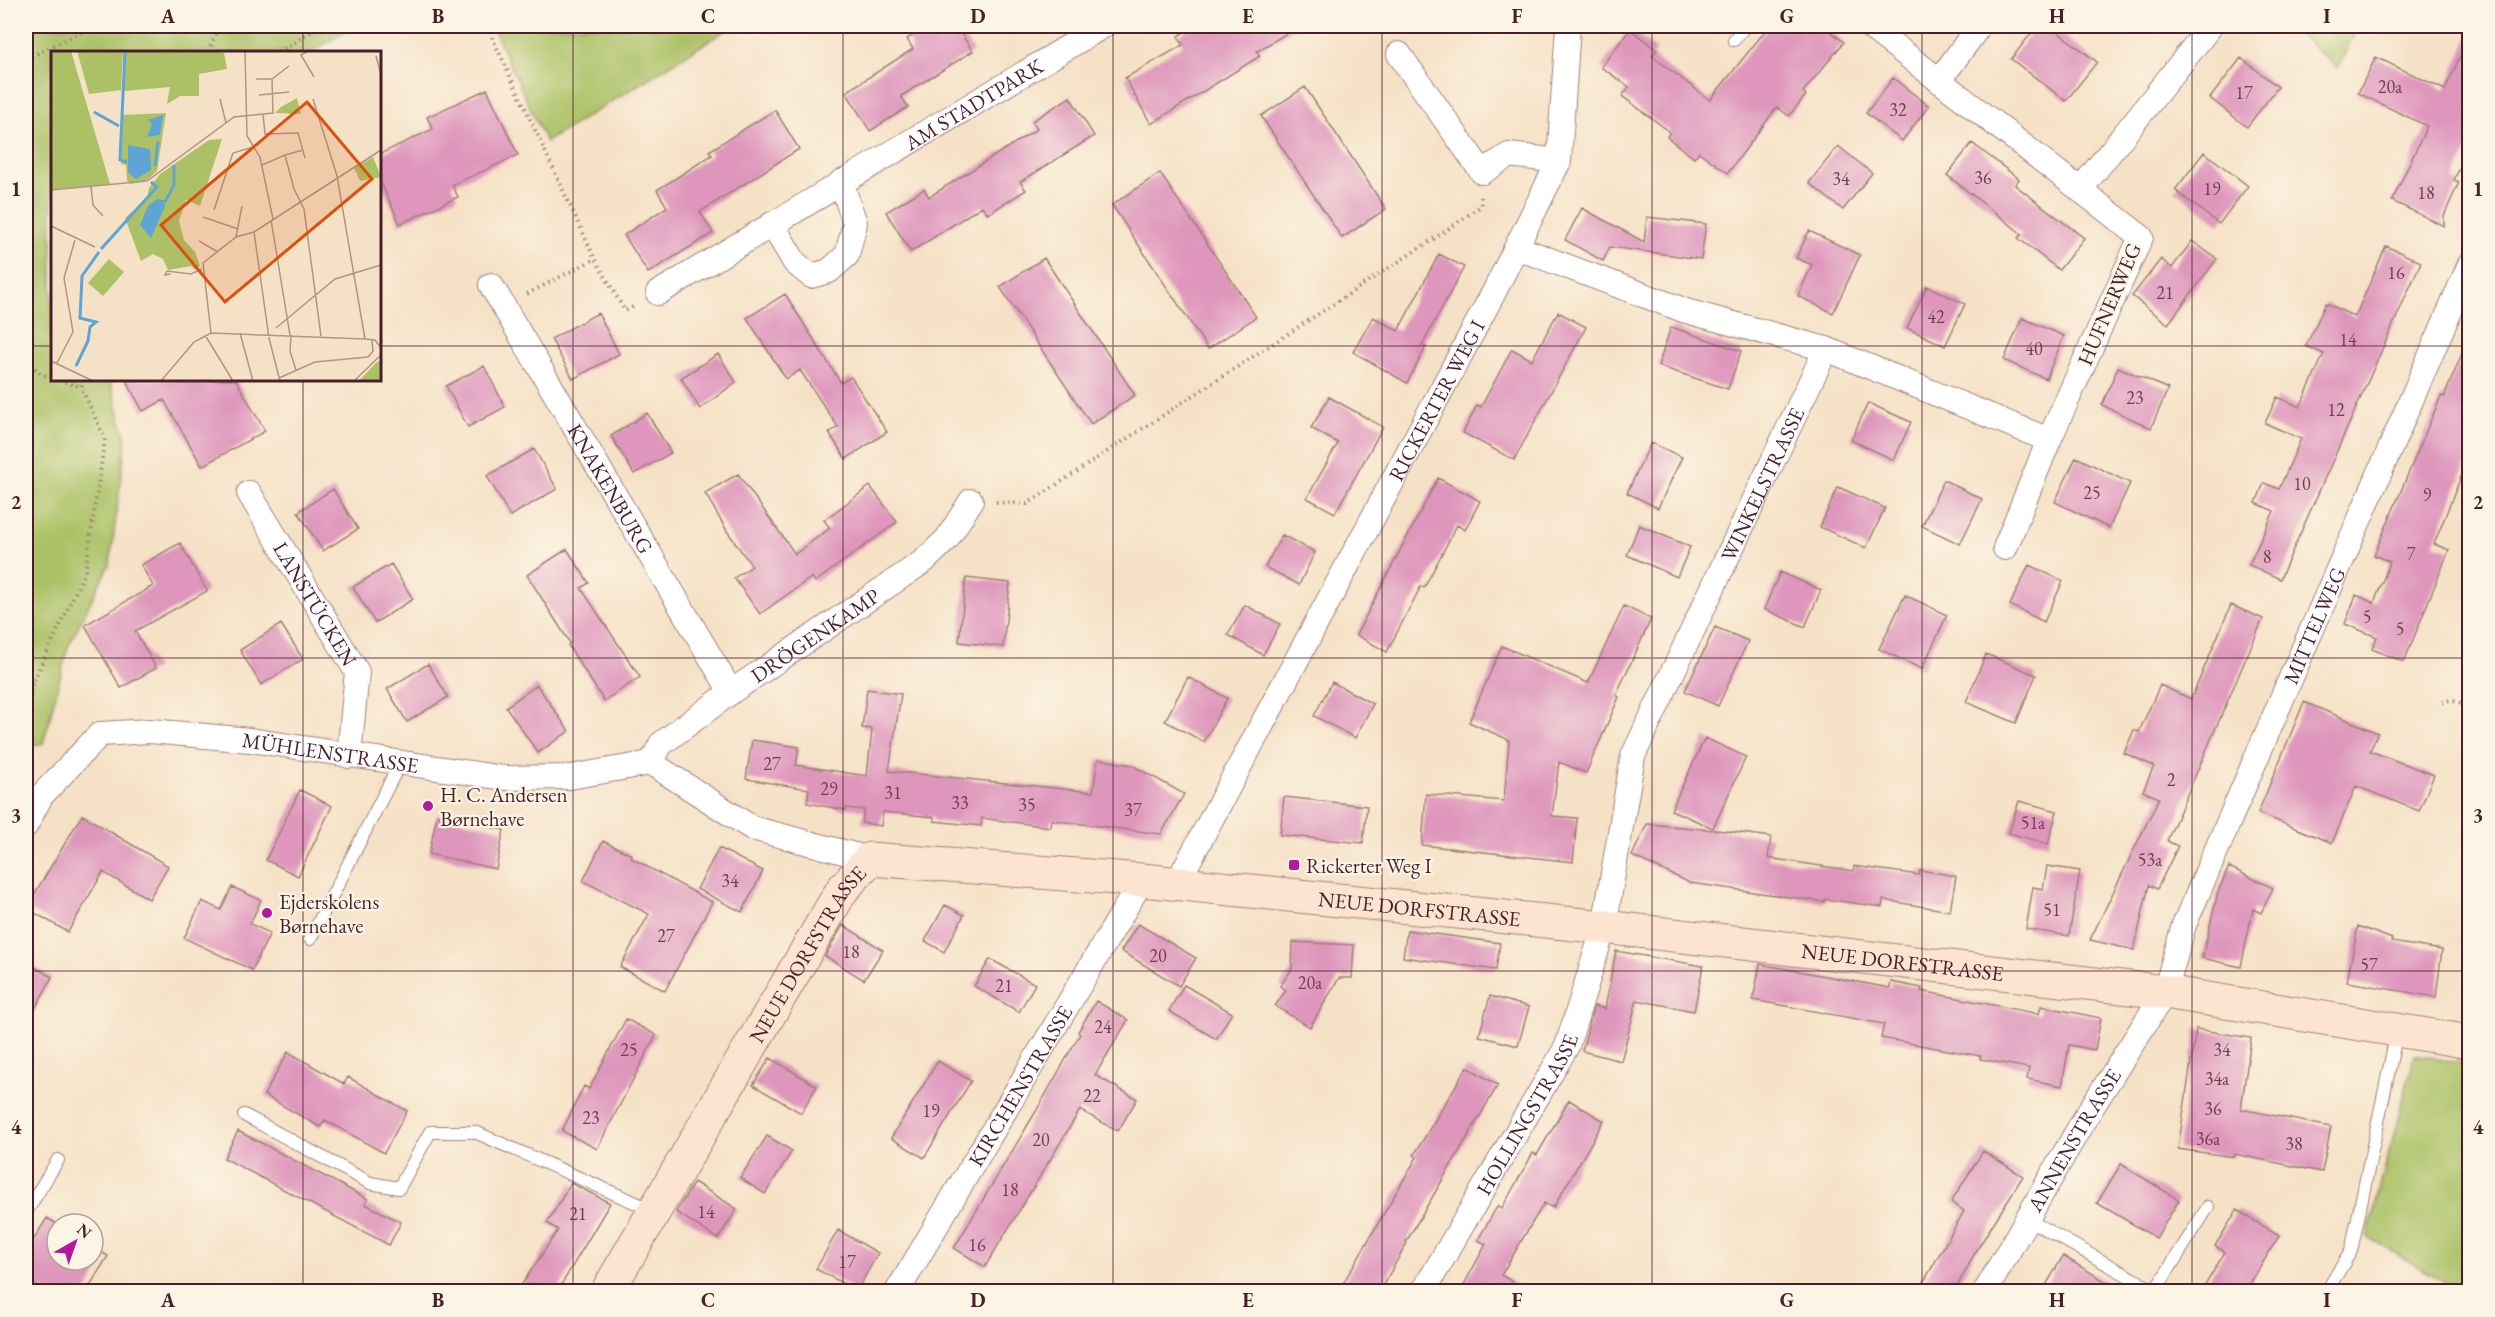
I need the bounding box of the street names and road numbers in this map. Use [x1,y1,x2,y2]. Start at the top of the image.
street label: AM STADTPARK [898,51,1049,156]
street label: HUFNERWEG [2071,239,2147,369]
street label: RICKERTER WEG I [1382,315,1490,485]
street label: WINKELSTRASSE [1714,403,1810,565]
street label: KNAKENBURG [562,418,660,558]
street label: LANSTÜCKEN [268,536,364,671]
street label: MITTELWEG [2276,563,2351,688]
street label: DRÖGENKAMP [745,582,885,688]
street label: MÜHLENSTRASSE [240,726,420,779]
street label: NEUE DORFSTRASSE [742,859,872,1047]
street label: NEUE DORFSTRASSE [1317,884,1522,932]
street label: NEUE DORFSTRASSE [1800,936,2005,987]
street label: KIRCHENSTRASSE [961,1000,1078,1171]
street label: HOLLINGSTRASSE [1469,1030,1584,1200]
street label: ANNENSTRASSE [2020,1063,2127,1217]

